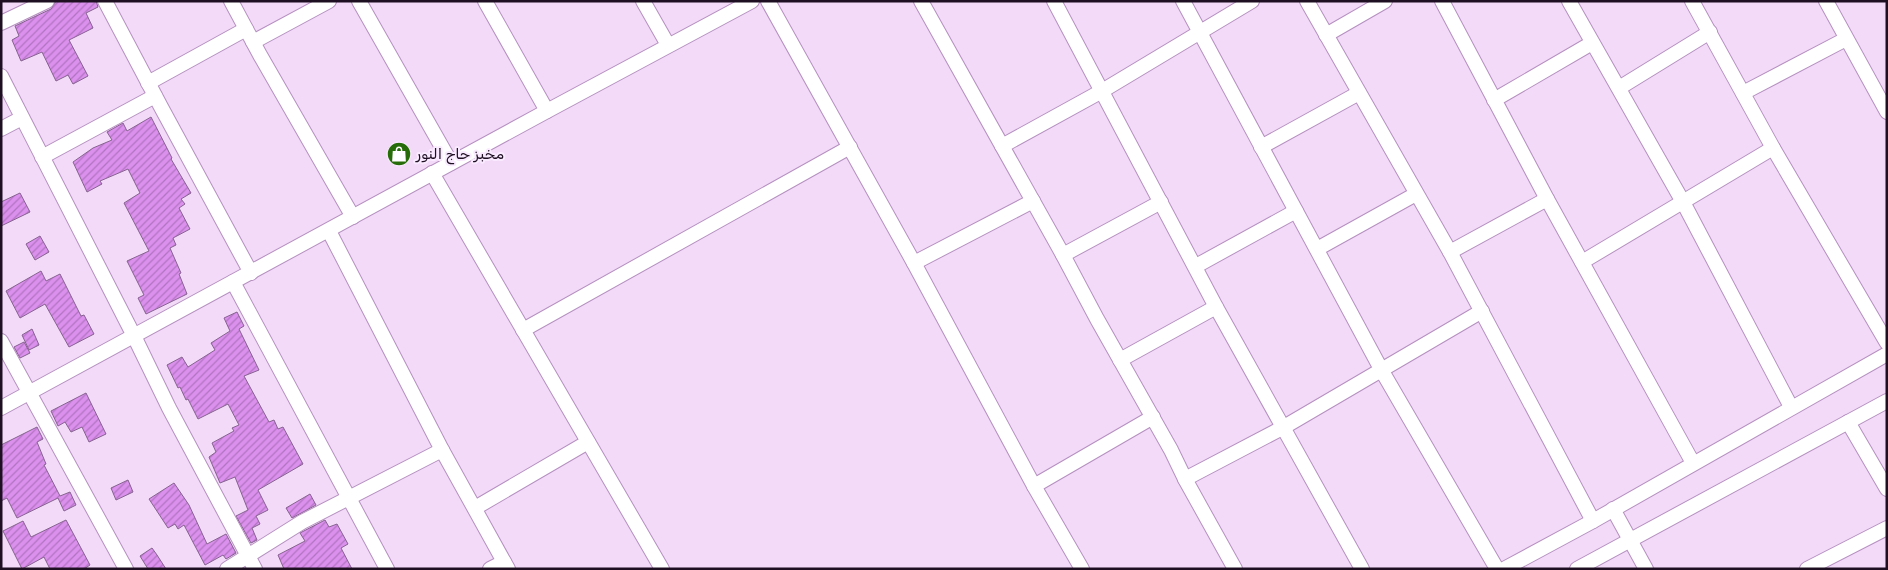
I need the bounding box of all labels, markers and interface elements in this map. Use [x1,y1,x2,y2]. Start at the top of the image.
shop icon: مخبز حاج النور [386,141,412,167]
place label: مخبز حاج النور [415,145,504,165]

